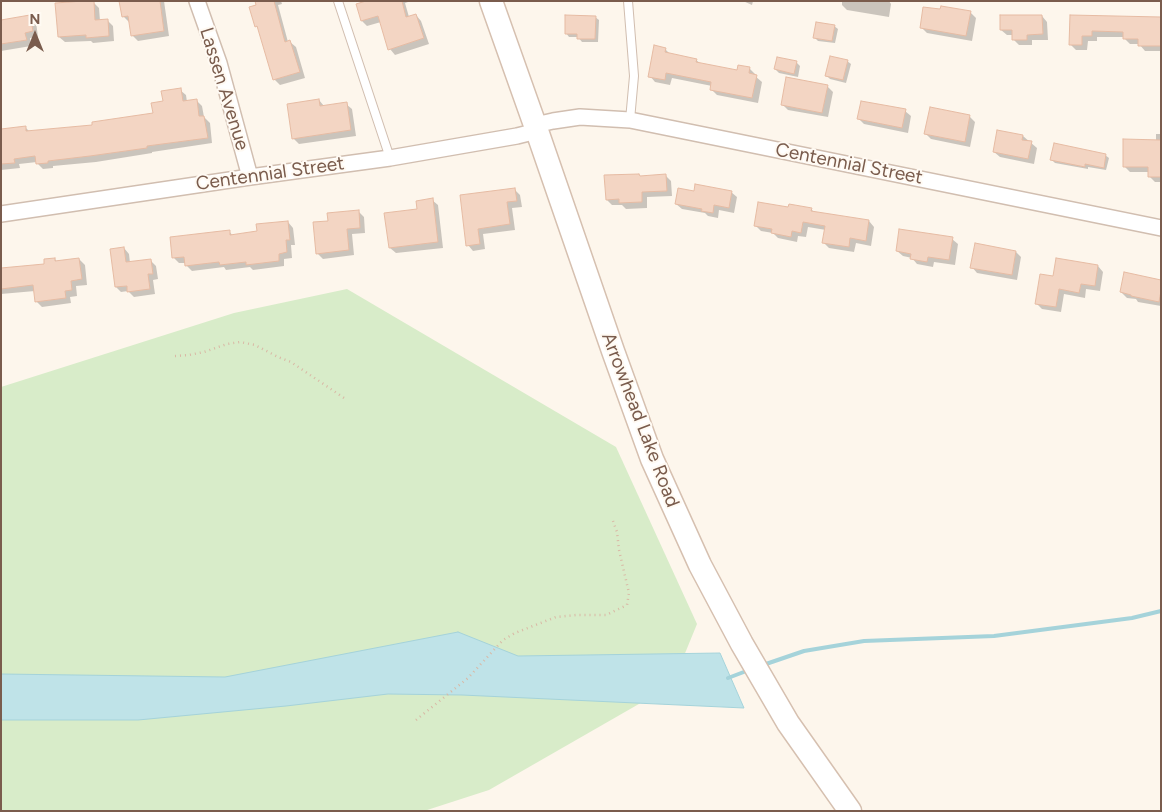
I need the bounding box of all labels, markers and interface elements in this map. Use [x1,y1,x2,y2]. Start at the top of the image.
north arrow [10,10,60,60]
text: N [30,11,40,28]
street label: Lassen Avenue [195,25,253,153]
street label: Centennial Street [773,139,925,189]
street label: Centennial Street [194,152,346,196]
street label: Arrowhead Lake Road [596,329,684,511]

